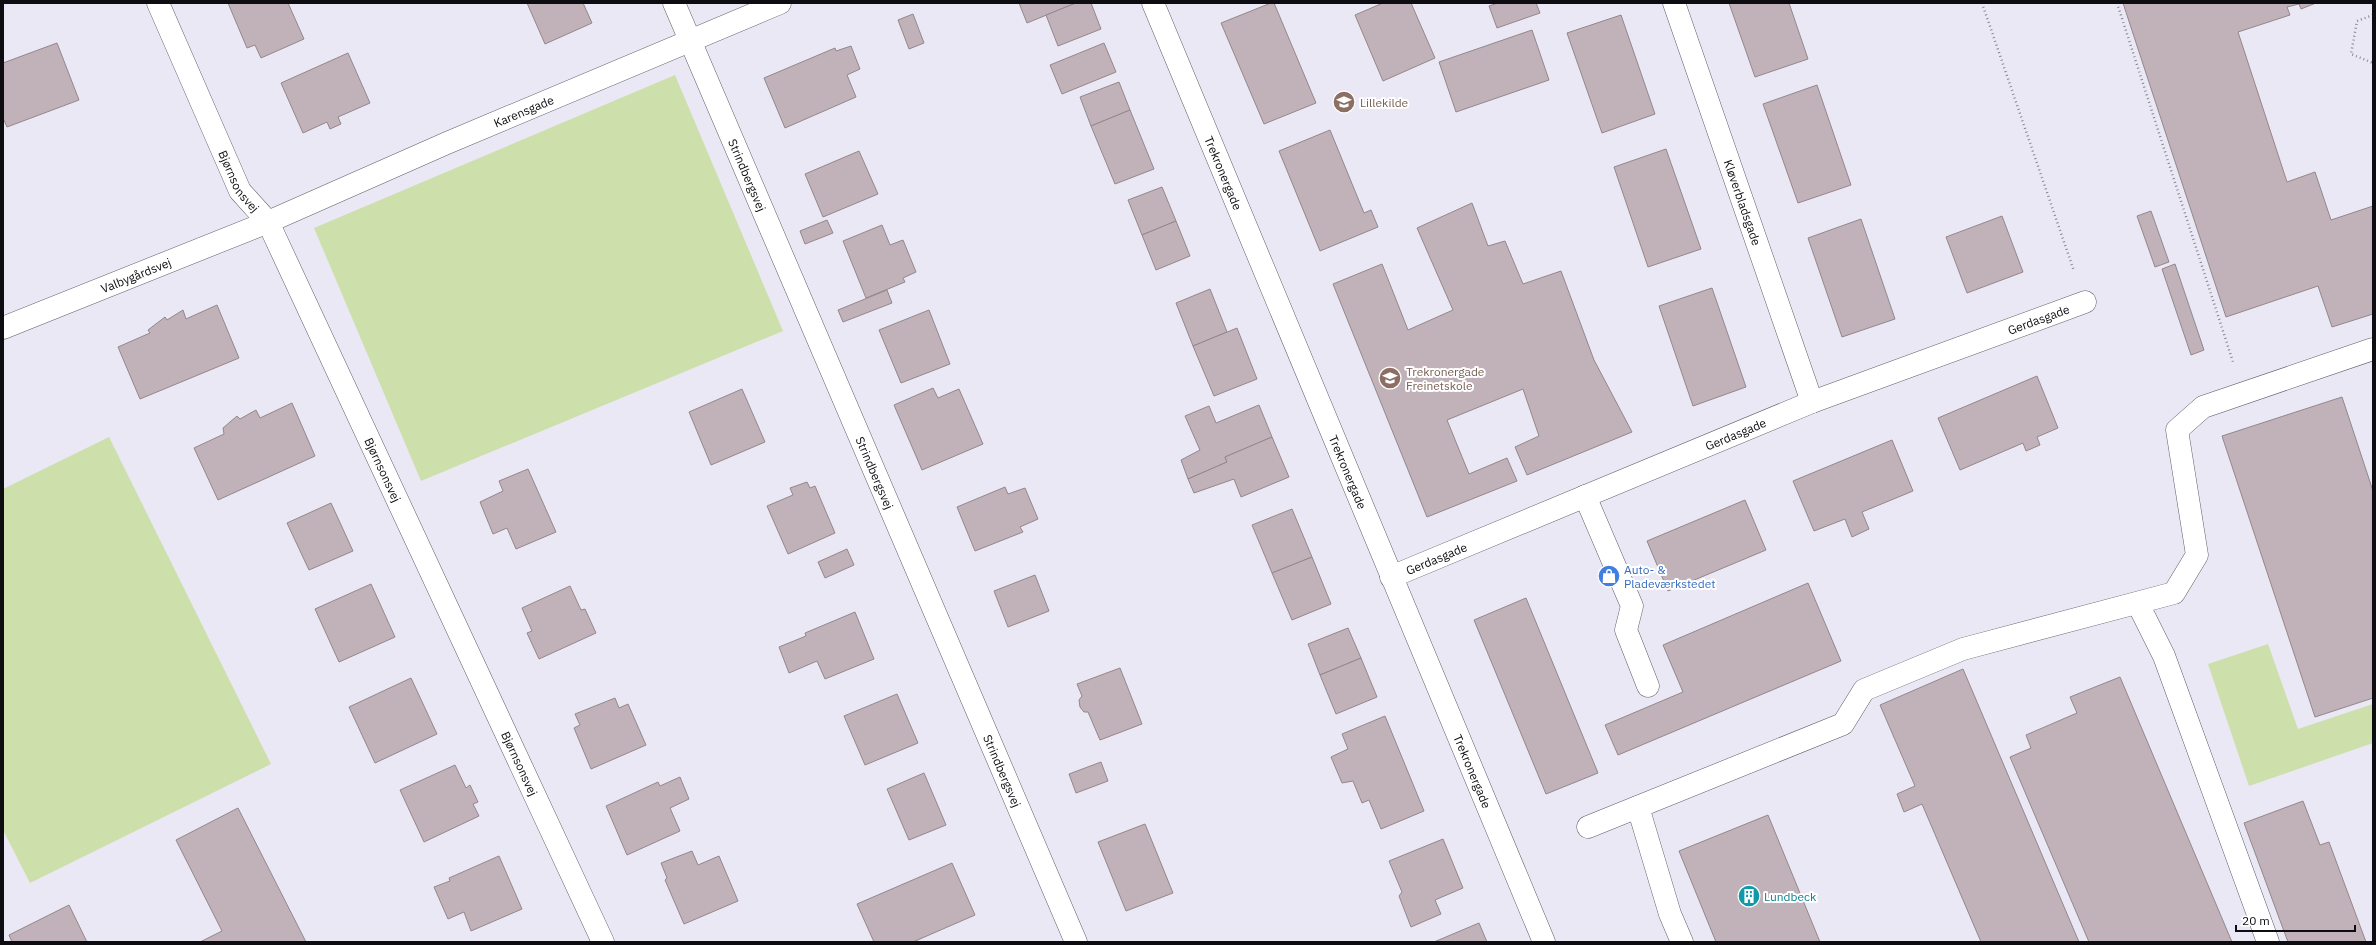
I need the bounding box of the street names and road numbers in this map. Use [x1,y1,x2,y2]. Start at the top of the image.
street label: Karensgade [491,91,556,130]
street label: Trekronergade [1202,134,1246,212]
street label: Strindbergsvej [725,136,770,214]
street label: Bjørnsonsvej [216,148,263,215]
street label: Kløverbladsgade [1721,157,1765,248]
street label: Valbygårdsvej [98,254,173,296]
street label: Gerdasgade [2005,301,2072,337]
street label: Gerdasgade [1703,414,1769,453]
street label: Trekronergade [1326,433,1370,511]
street label: Strindbergsvej [853,434,897,511]
street label: Bjørnsonsvej [362,435,405,504]
street label: Gerdasgade [1403,539,1469,578]
street label: Bjørnsonsvej [498,729,541,798]
street label: Strindbergsvej [980,732,1025,809]
street label: Trekronergade [1451,732,1495,811]

